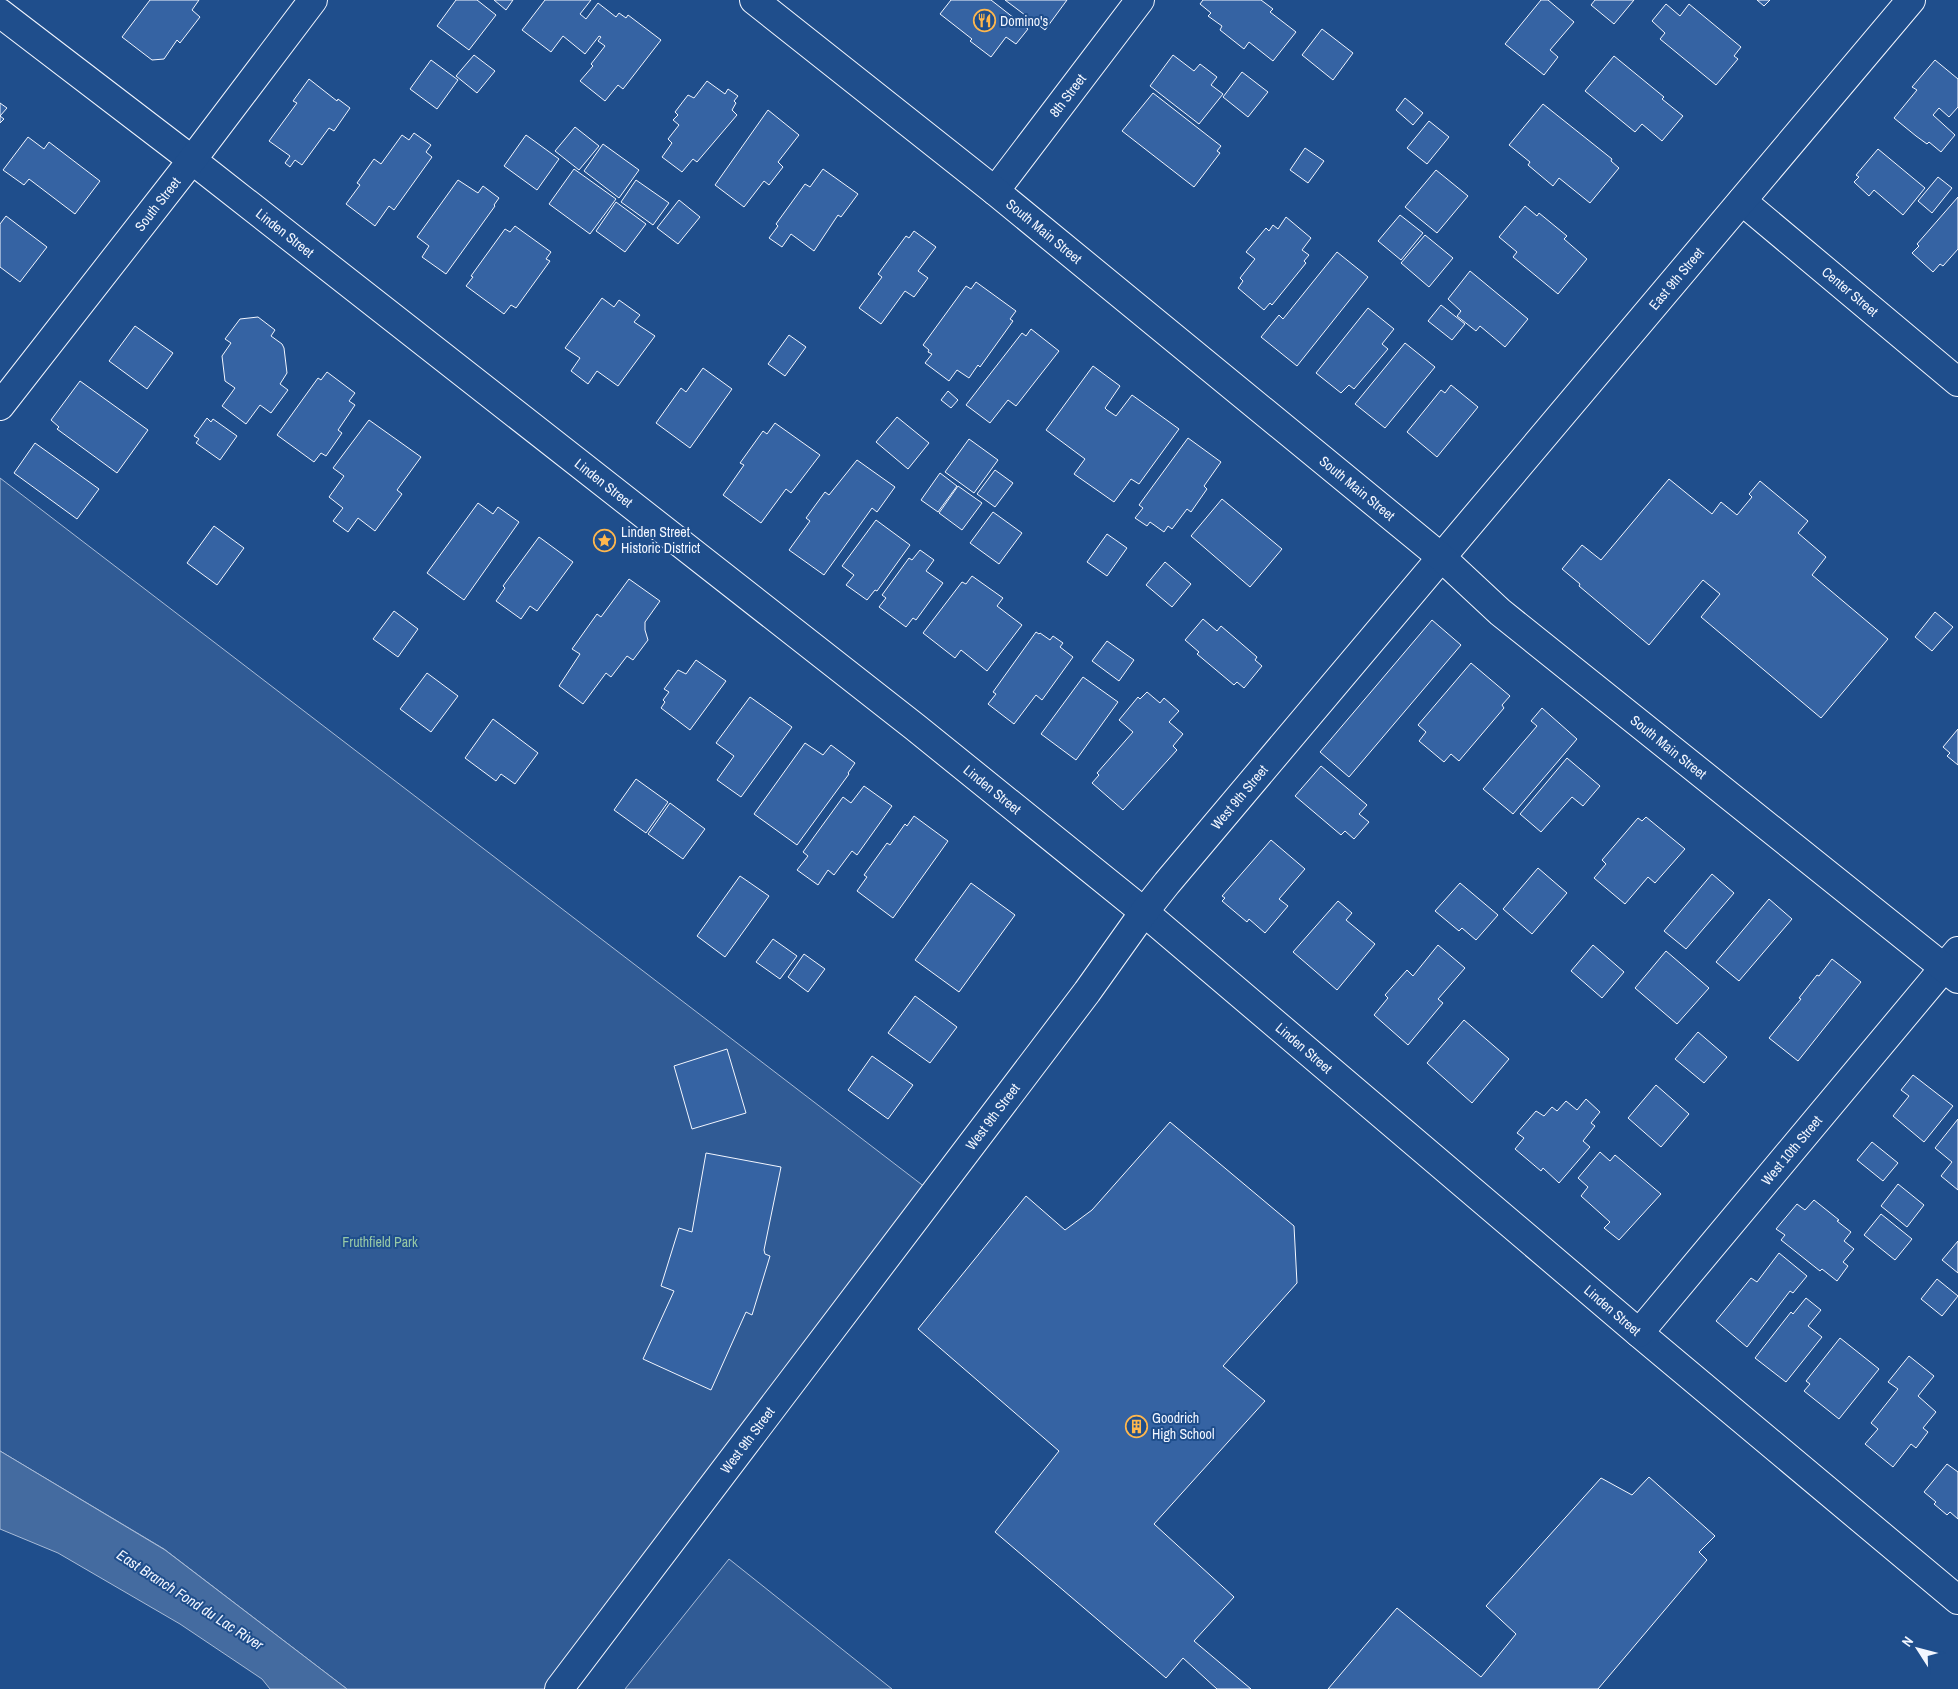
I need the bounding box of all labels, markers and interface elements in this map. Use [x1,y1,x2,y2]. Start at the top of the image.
restaurant icon: Domino's [972,9,996,33]
place label: Domino's [1000,12,1048,30]
street label: 8th Street [1045,70,1090,121]
street label: South Street [131,173,184,235]
street label: South Main Street [1003,195,1086,268]
street label: Linden Street [252,205,318,261]
street label: East 9th Street [1645,244,1708,313]
street label: Center Street [1818,263,1882,320]
street label: South Main Street [1316,452,1399,525]
street label: Linden Street [571,454,636,511]
place label: Linden Street Historic District [621,523,700,557]
place icon: Linden Street Historic District [593,528,617,552]
street label: South Main Street [1627,711,1710,783]
street label: Linden Street [960,761,1025,818]
street label: West 9th Street [1207,761,1272,833]
street label: Linden Street [1272,1019,1336,1077]
street label: West 9th Street [962,1080,1024,1154]
street label: West 10th Street [1757,1112,1826,1189]
park label: Fruthfield Park [342,1233,418,1251]
street label: Linden Street [1580,1281,1645,1340]
street label: West 9th Street [716,1403,778,1477]
place label: Goodrich High School [1152,1409,1215,1443]
building icon: Goodrich High School [1124,1414,1148,1438]
water label: East Branch Fond du Lac River [113,1544,269,1655]
north arrow [1893,1624,1943,1674]
text: N [1898,1633,1917,1650]

